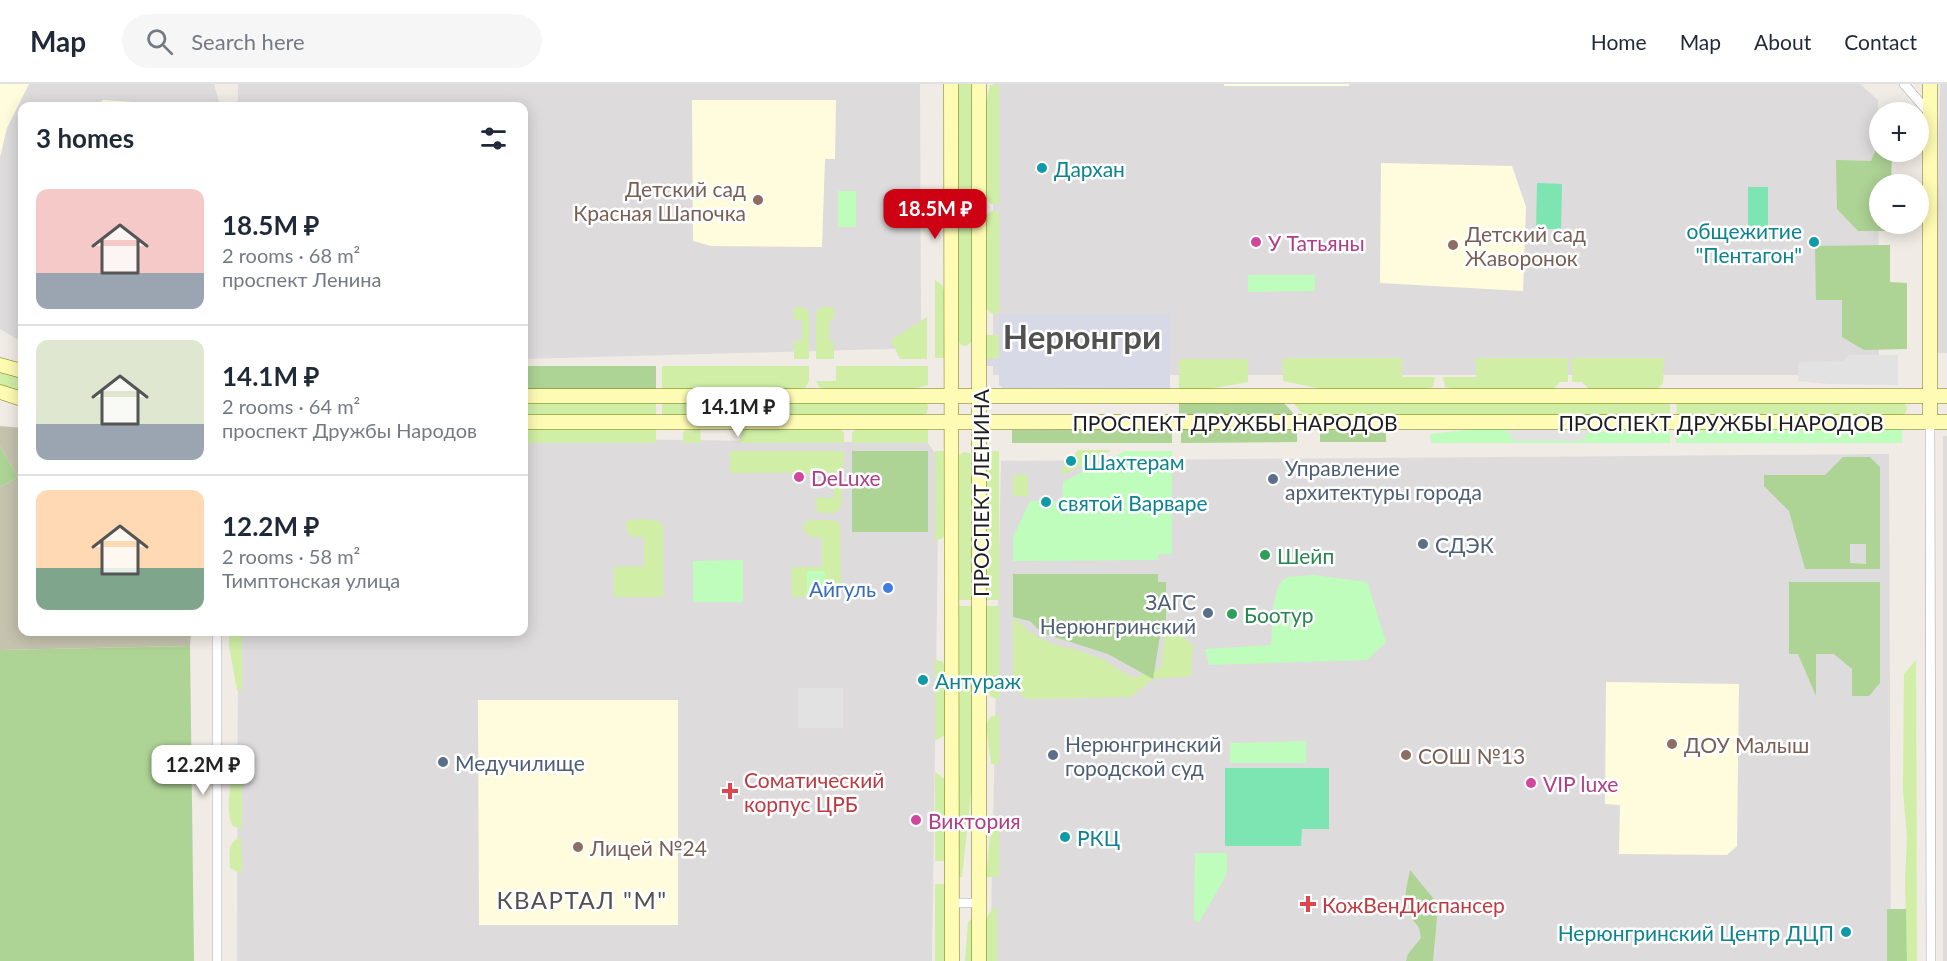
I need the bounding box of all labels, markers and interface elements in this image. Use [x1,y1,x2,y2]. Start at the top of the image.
search box [122,14,542,68]
text: Map [30,24,86,58]
icon: search [143,25,176,58]
text: Search here [191,28,305,55]
text: Home [1591,29,1647,54]
text: Map [1680,29,1721,54]
text: About [1754,29,1811,54]
text: Contact [1844,29,1917,54]
map controls [1869,102,1929,234]
button: + [1869,102,1929,162]
text: 3 homes [36,122,134,154]
icon: filters [477,122,510,155]
place label: Дархан [1054,156,1125,181]
marker: Дархан [1035,161,1049,175]
button: − [1869,174,1929,234]
place label: Детский сад Красная Шапочка [573,176,746,225]
pin: 18.5M ₽ [880,189,990,240]
marker: Детский сад Красная Шапочка [751,193,765,207]
text: 18.5M ₽ [898,196,972,220]
text: 18.5M ₽ [222,209,319,241]
icon: home [84,213,156,285]
place label: общежитие "Пентагон" [1686,218,1802,267]
place label: Детский сад Жаворонок [1465,221,1586,270]
place label: У Татьяны [1268,230,1365,255]
marker: У Татьяны [1249,235,1263,249]
marker: общежитие "Пентагон" [1807,235,1821,249]
marker: Детский сад Жаворонок [1446,238,1460,252]
text: 2 rooms · 68 m² [222,243,360,267]
text: проспект Ленина [222,267,381,291]
district label: Нерюнгри [1003,316,1161,356]
text: 14.1M ₽ [222,360,319,392]
icon: home [84,364,156,436]
pin: 14.1M ₽ [683,387,793,438]
street label: ПРОСПЕКТ ЛЕНИНА [968,388,993,597]
text: 2 rooms · 64 m² [222,394,360,418]
text: 14.1M ₽ [701,394,775,418]
street label: ПРОСПЕКТ ДРУЖБЫ НАРОДОВ [1072,410,1398,435]
street label: ПРОСПЕКТ ДРУЖБЫ НАРОДОВ [1558,410,1884,435]
text: проспект Дружбы Народов [222,418,477,442]
place label: Шахтерам [1083,449,1184,474]
marker: Шахтерам [1064,454,1078,468]
place label: Управление архитектуры города [1285,455,1482,504]
place label: DeLuxe [811,465,881,490]
marker: DeLuxe [792,470,806,484]
marker: Управление архитектуры города [1266,472,1280,486]
place label: святой Варваре [1058,490,1208,515]
marker: святой Варваре [1039,495,1053,509]
text: 12.2M ₽ [222,510,319,542]
icon: home [84,514,156,586]
place label: СДЭК [1435,532,1494,557]
marker: СДЭК [1416,537,1430,551]
place label: Шейп [1277,543,1334,568]
text: 2 rooms · 58 m² [222,544,360,568]
marker: Шейп [1258,548,1272,562]
text: Тимптонская улица [222,568,400,592]
place label: Айгуль [809,576,876,601]
marker: Айгуль [881,581,895,595]
place label: ЗАГС Нерюнгринский [1040,589,1196,638]
place label: Боотур [1244,602,1314,627]
marker: ЗАГС Нерюнгринский [1201,606,1215,620]
marker: Боотур [1225,607,1239,621]
place label: Антураж [935,668,1022,693]
marker: Антураж [916,673,930,687]
place label: Нерюнгринский городской суд [1065,731,1221,780]
place label: ДОУ Малыш [1684,732,1809,757]
marker: ДОУ Малыш [1665,737,1679,751]
place label: СОШ №13 [1418,743,1525,768]
pin: 12.2M ₽ [148,745,258,796]
marker: Нерюнгринский городской суд [1046,748,1060,762]
marker: СОШ №13 [1399,748,1413,762]
place label: Медучилище [455,750,585,775]
text: 12.2M ₽ [166,752,240,776]
marker: Медучилище [436,755,450,769]
place label: Соматический корпус ЦРБ [744,767,884,816]
place label: VIP luxe [1543,771,1618,796]
marker: VIP luxe [1524,776,1538,790]
marker: Соматический корпус ЦРБ [721,782,739,800]
place label: Виктория [928,808,1021,833]
marker: Виктория [909,813,923,827]
place label: РКЦ [1077,825,1120,850]
marker: РКЦ [1058,830,1072,844]
place label: Лицей №24 [589,835,707,860]
marker: Лицей №24 [571,840,585,854]
district label: КВАРТАЛ "М" [496,885,668,914]
place label: КожВенДиспансер [1322,892,1505,917]
marker: КожВенДиспансер [1299,895,1317,913]
place label: Нерюнгринский Центр ДЦП [1558,920,1834,945]
marker: Нерюнгринский Центр ДЦП [1839,925,1853,939]

